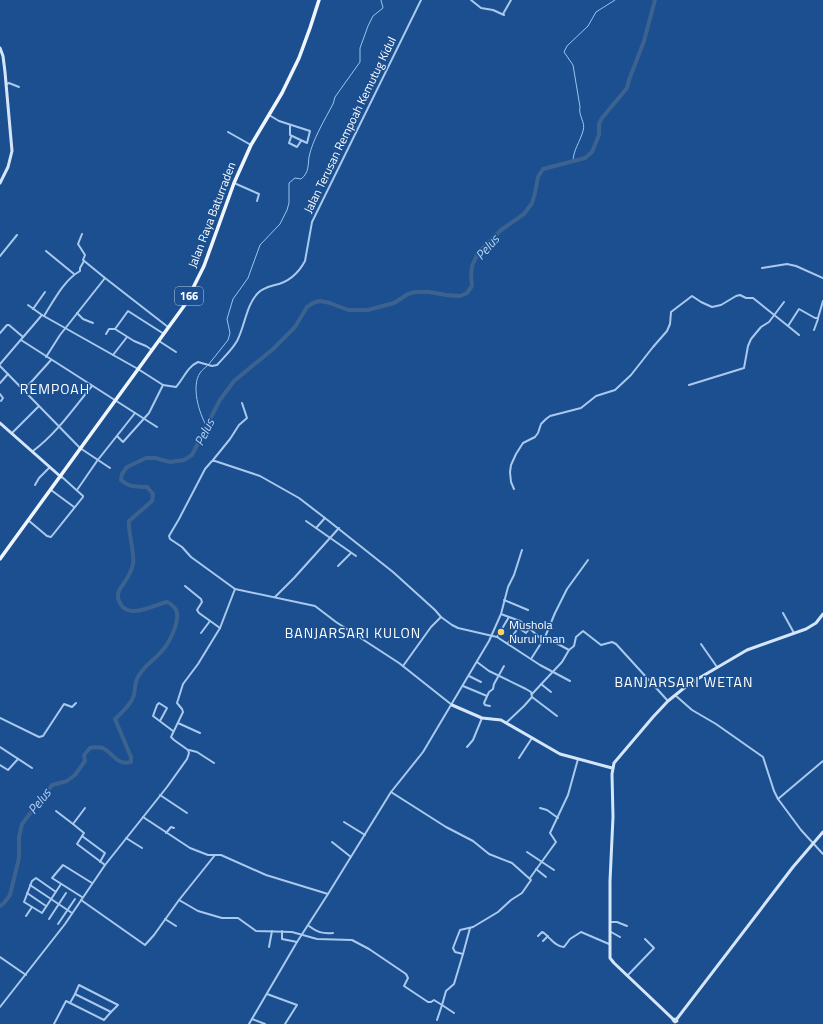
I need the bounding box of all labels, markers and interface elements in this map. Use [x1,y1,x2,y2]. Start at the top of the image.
street label: Jalan Terusan Rempoah Kemutug Kidul [298,33,401,216]
street label: Jalan Raya Baturraden [183,159,241,271]
water label: Pelus [470,229,505,264]
road number: 166 [175,287,203,305]
district label: REMPOAH [20,378,90,399]
water label: Pelus [189,414,220,449]
place label: Mushola Nurul Iman [509,615,565,648]
district label: BANJARSARI KULON [285,622,421,643]
marker: Mushola Nurul Iman [496,627,506,637]
district label: BANJARSARI WETAN [615,671,753,692]
water label: Pelus [23,783,56,818]

